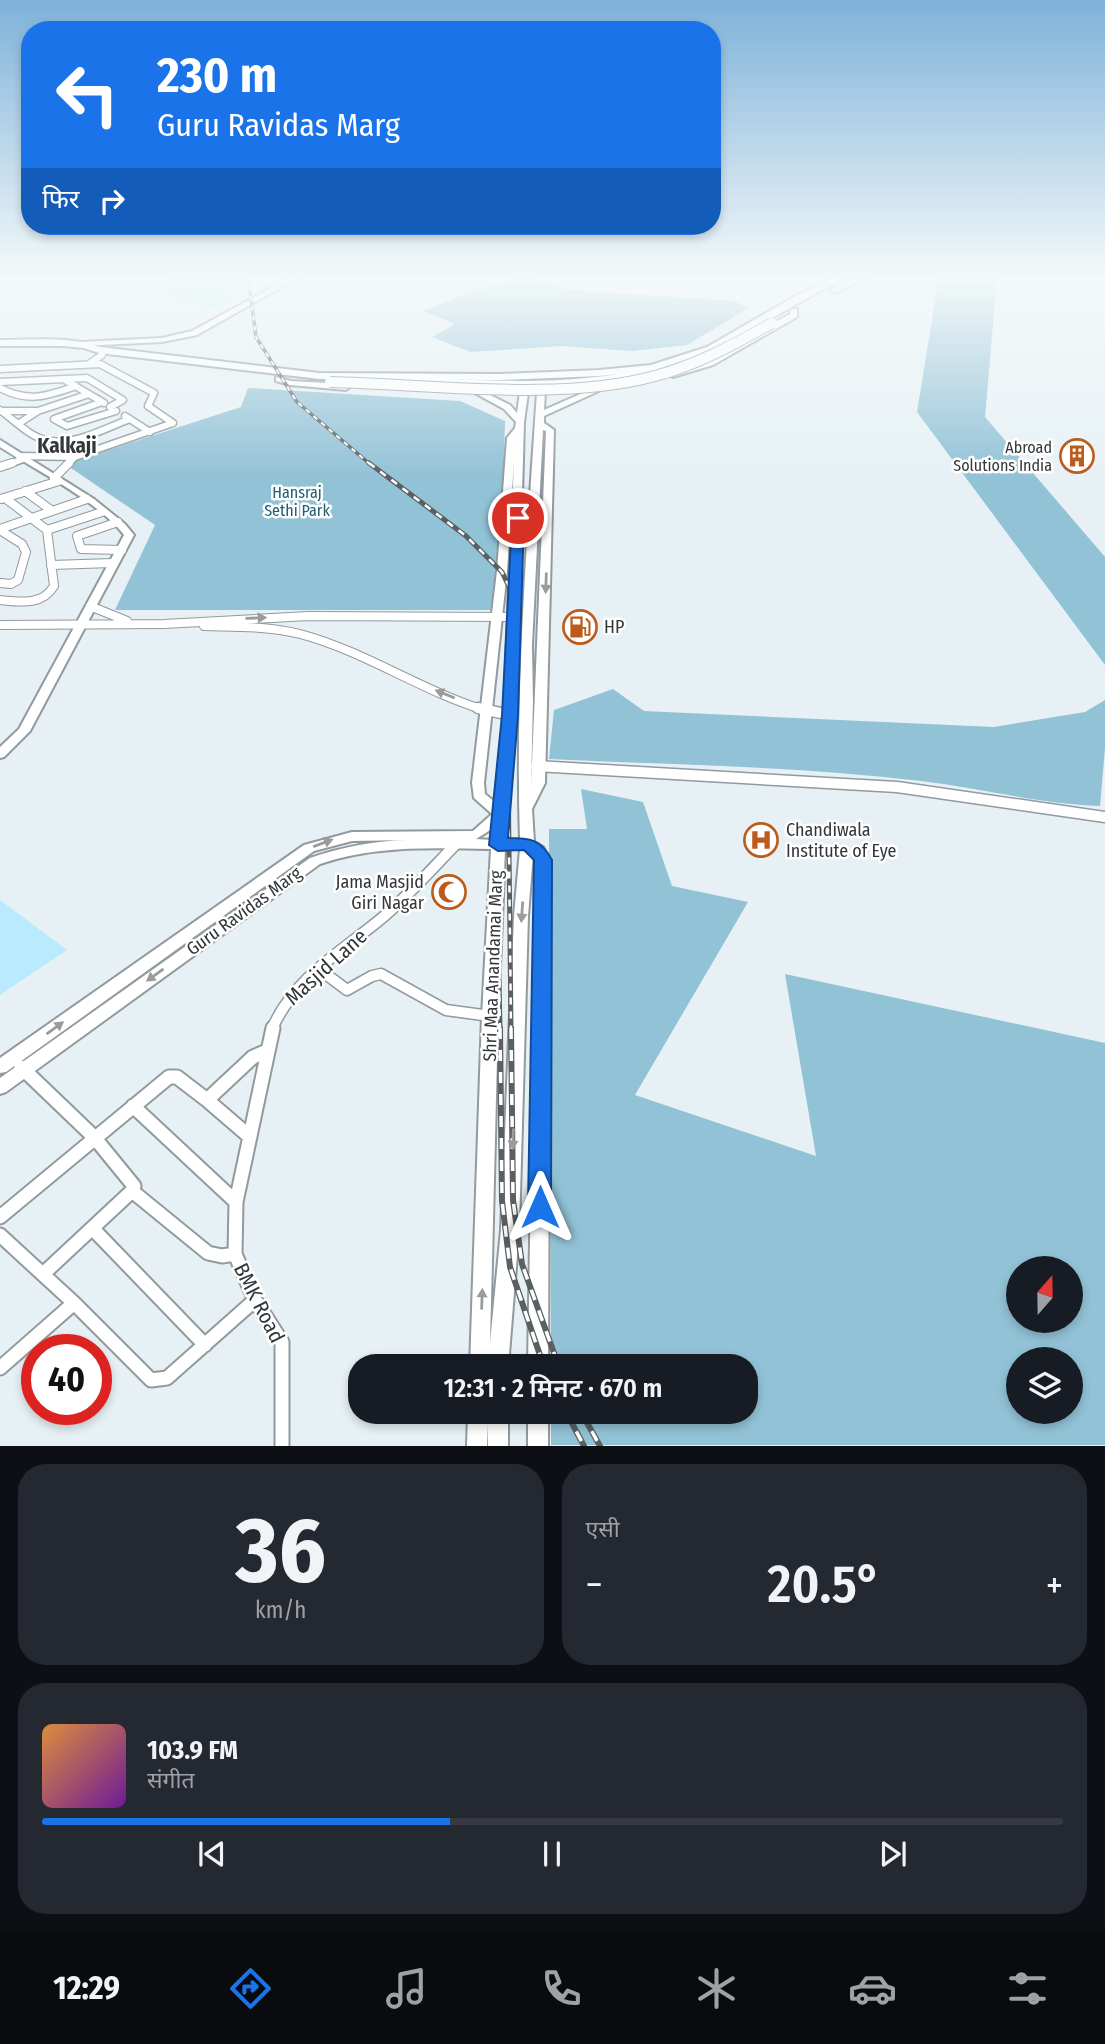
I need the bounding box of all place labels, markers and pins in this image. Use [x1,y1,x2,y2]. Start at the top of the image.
building icon: Abroad Solutions India [1058,437,1096,475]
place label: Abroad Solutions India [953,438,1052,475]
pin [488,488,548,548]
fuel station icon: HP [561,608,599,646]
place label: HP [604,616,624,638]
place label: Chandiwala Institute of Eye [786,819,897,862]
hospital icon: Chandiwala Institute of Eye [742,821,780,859]
place label: Jama Masjid Giri Nagar [335,871,425,914]
mosque icon: Jama Masjid Giri Nagar [430,873,468,911]

